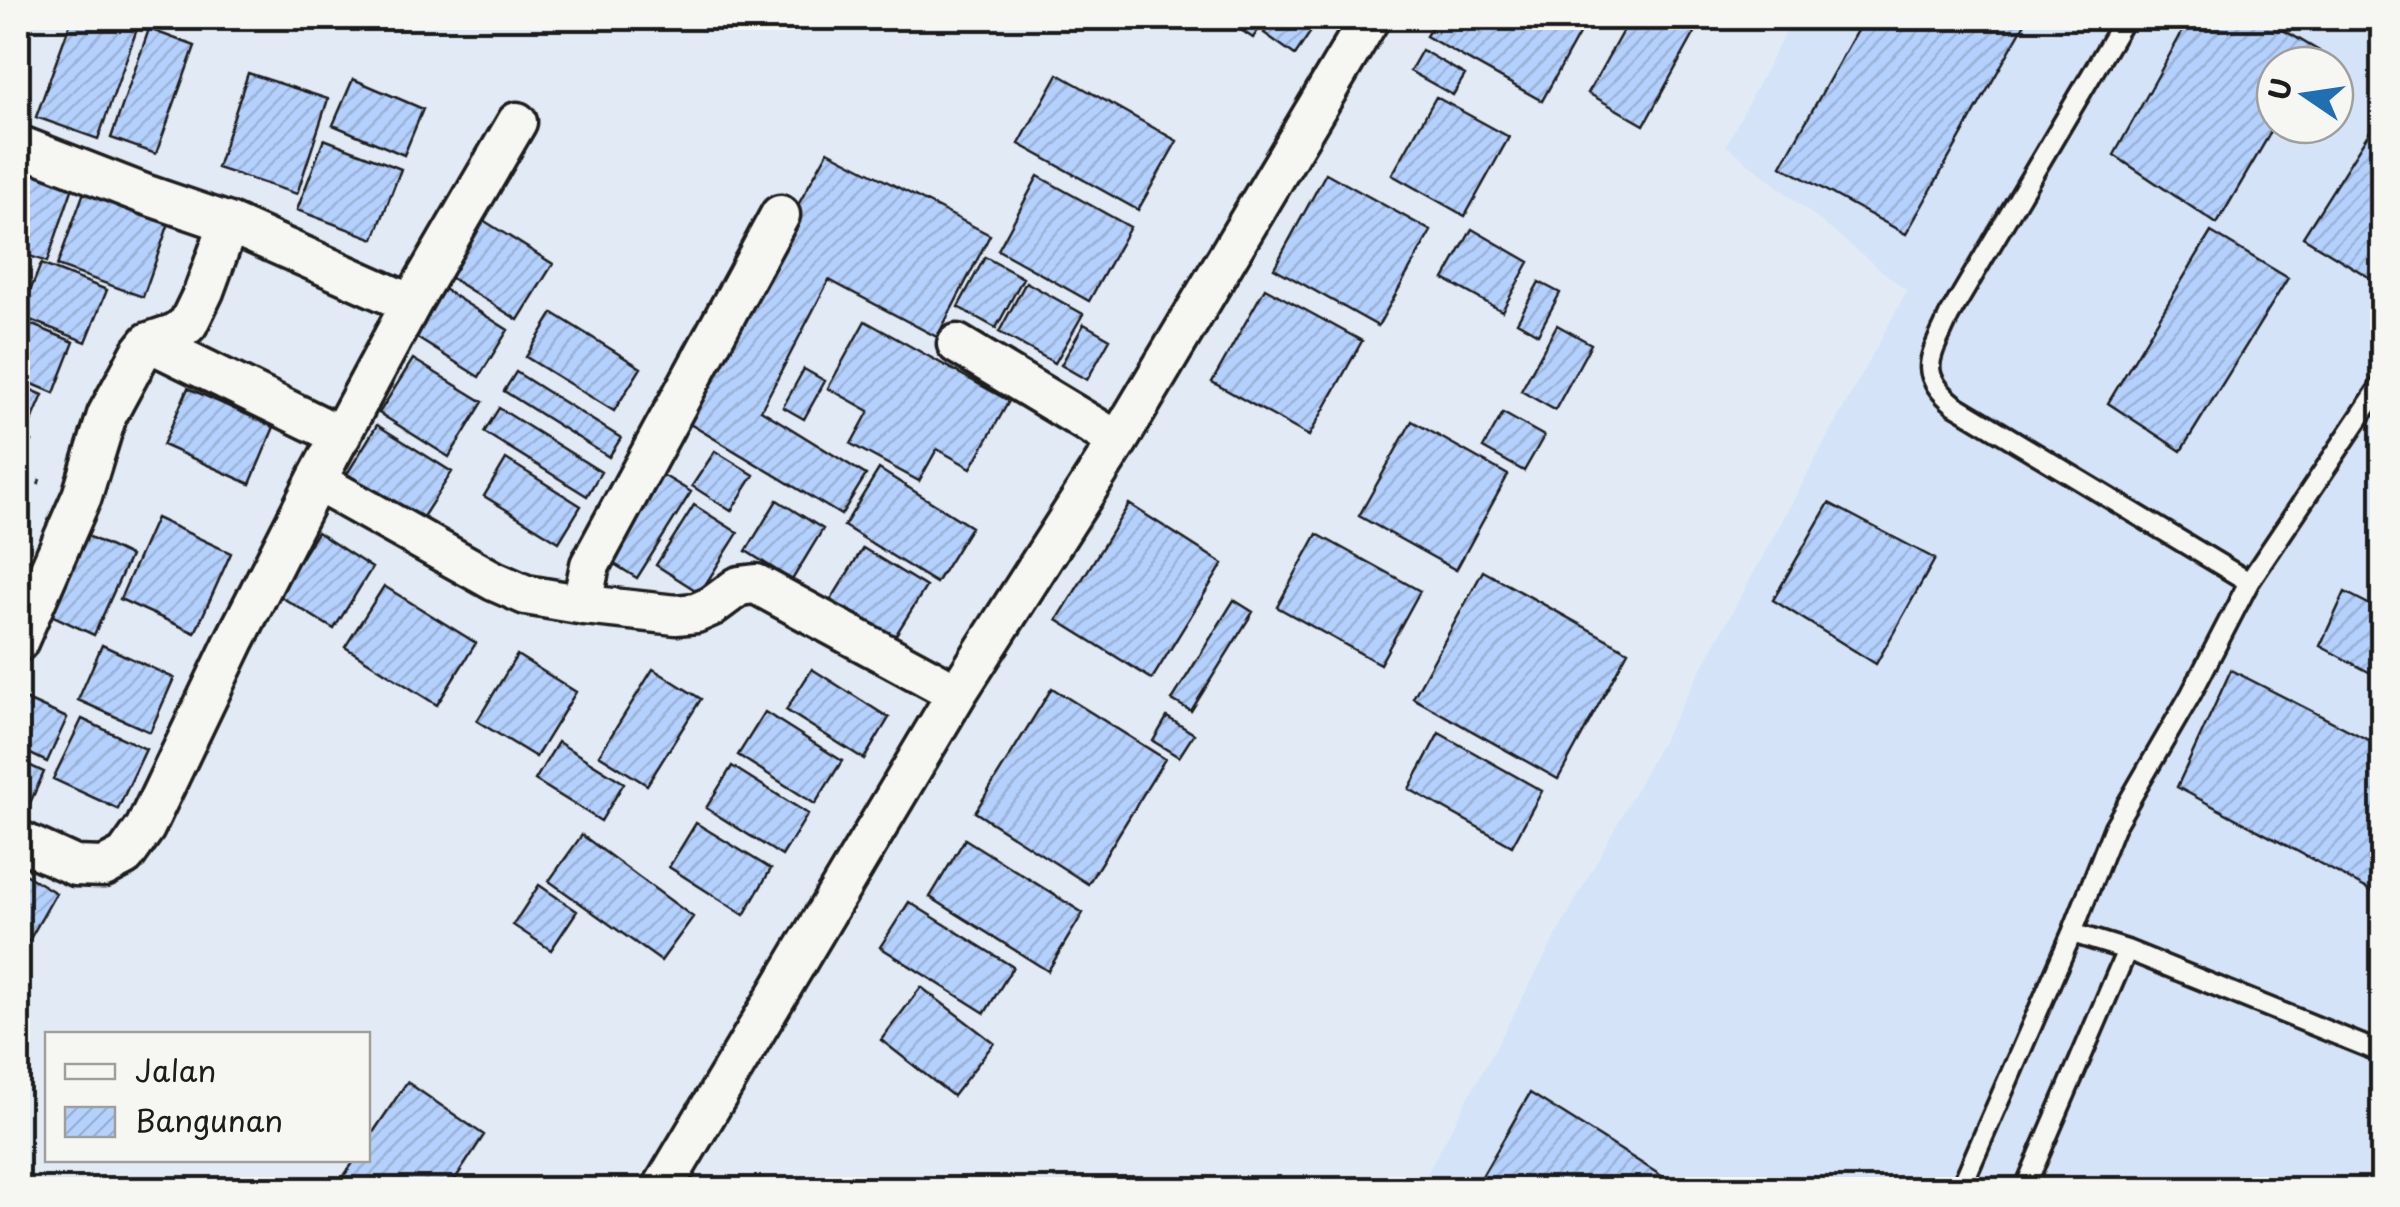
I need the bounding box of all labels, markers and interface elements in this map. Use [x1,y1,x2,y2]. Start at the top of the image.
north arrow [2255,45,2355,145]
text: U [2256,74,2303,104]
legend [45,1032,370,1162]
text: Jalan [135,1047,216,1092]
text: Bangunan [135,1097,283,1142]

